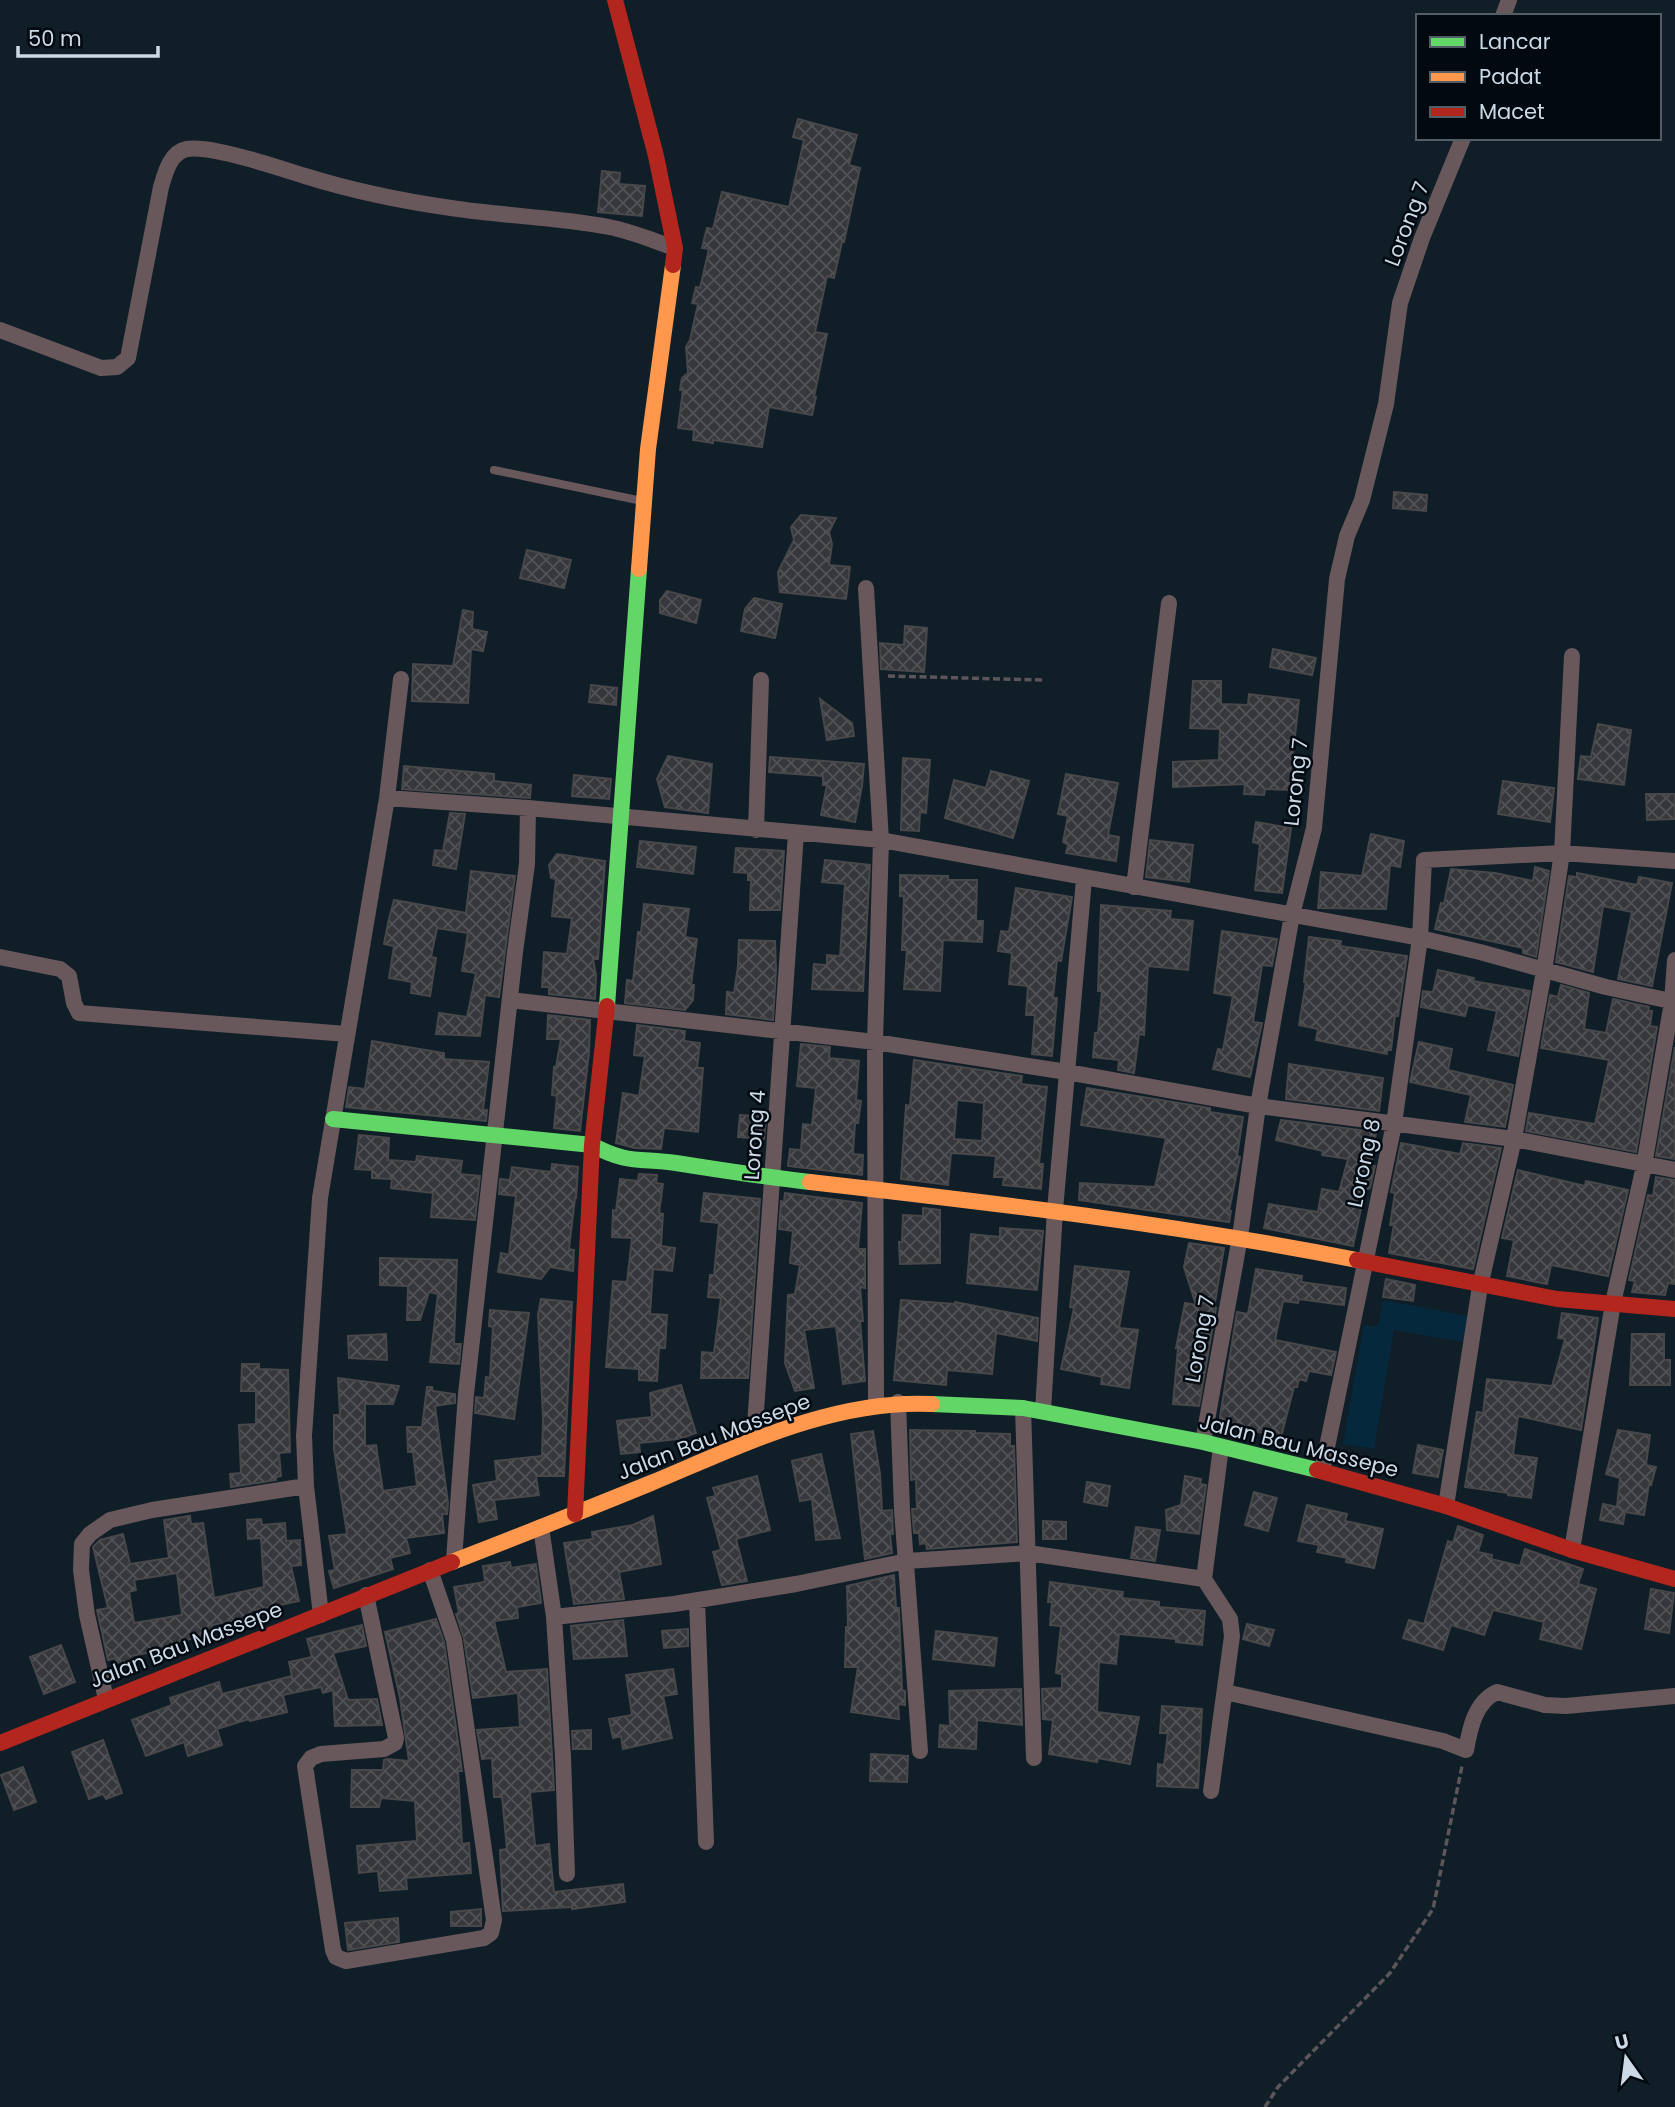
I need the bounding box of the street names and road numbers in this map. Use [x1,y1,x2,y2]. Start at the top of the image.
street label: Lorong 7 [1377,177,1436,270]
street label: Lorong 7 [1276,736,1315,827]
street label: Lorong 4 [737,1089,772,1181]
street label: Lorong 8 [1340,1116,1387,1210]
street label: Lorong 7 [1178,1293,1221,1385]
street label: Jalan Bau Massepe [613,1386,814,1487]
street label: Jalan Bau Massepe [1196,1407,1402,1484]
street label: Jalan Bau Massepe [85,1594,286,1695]

